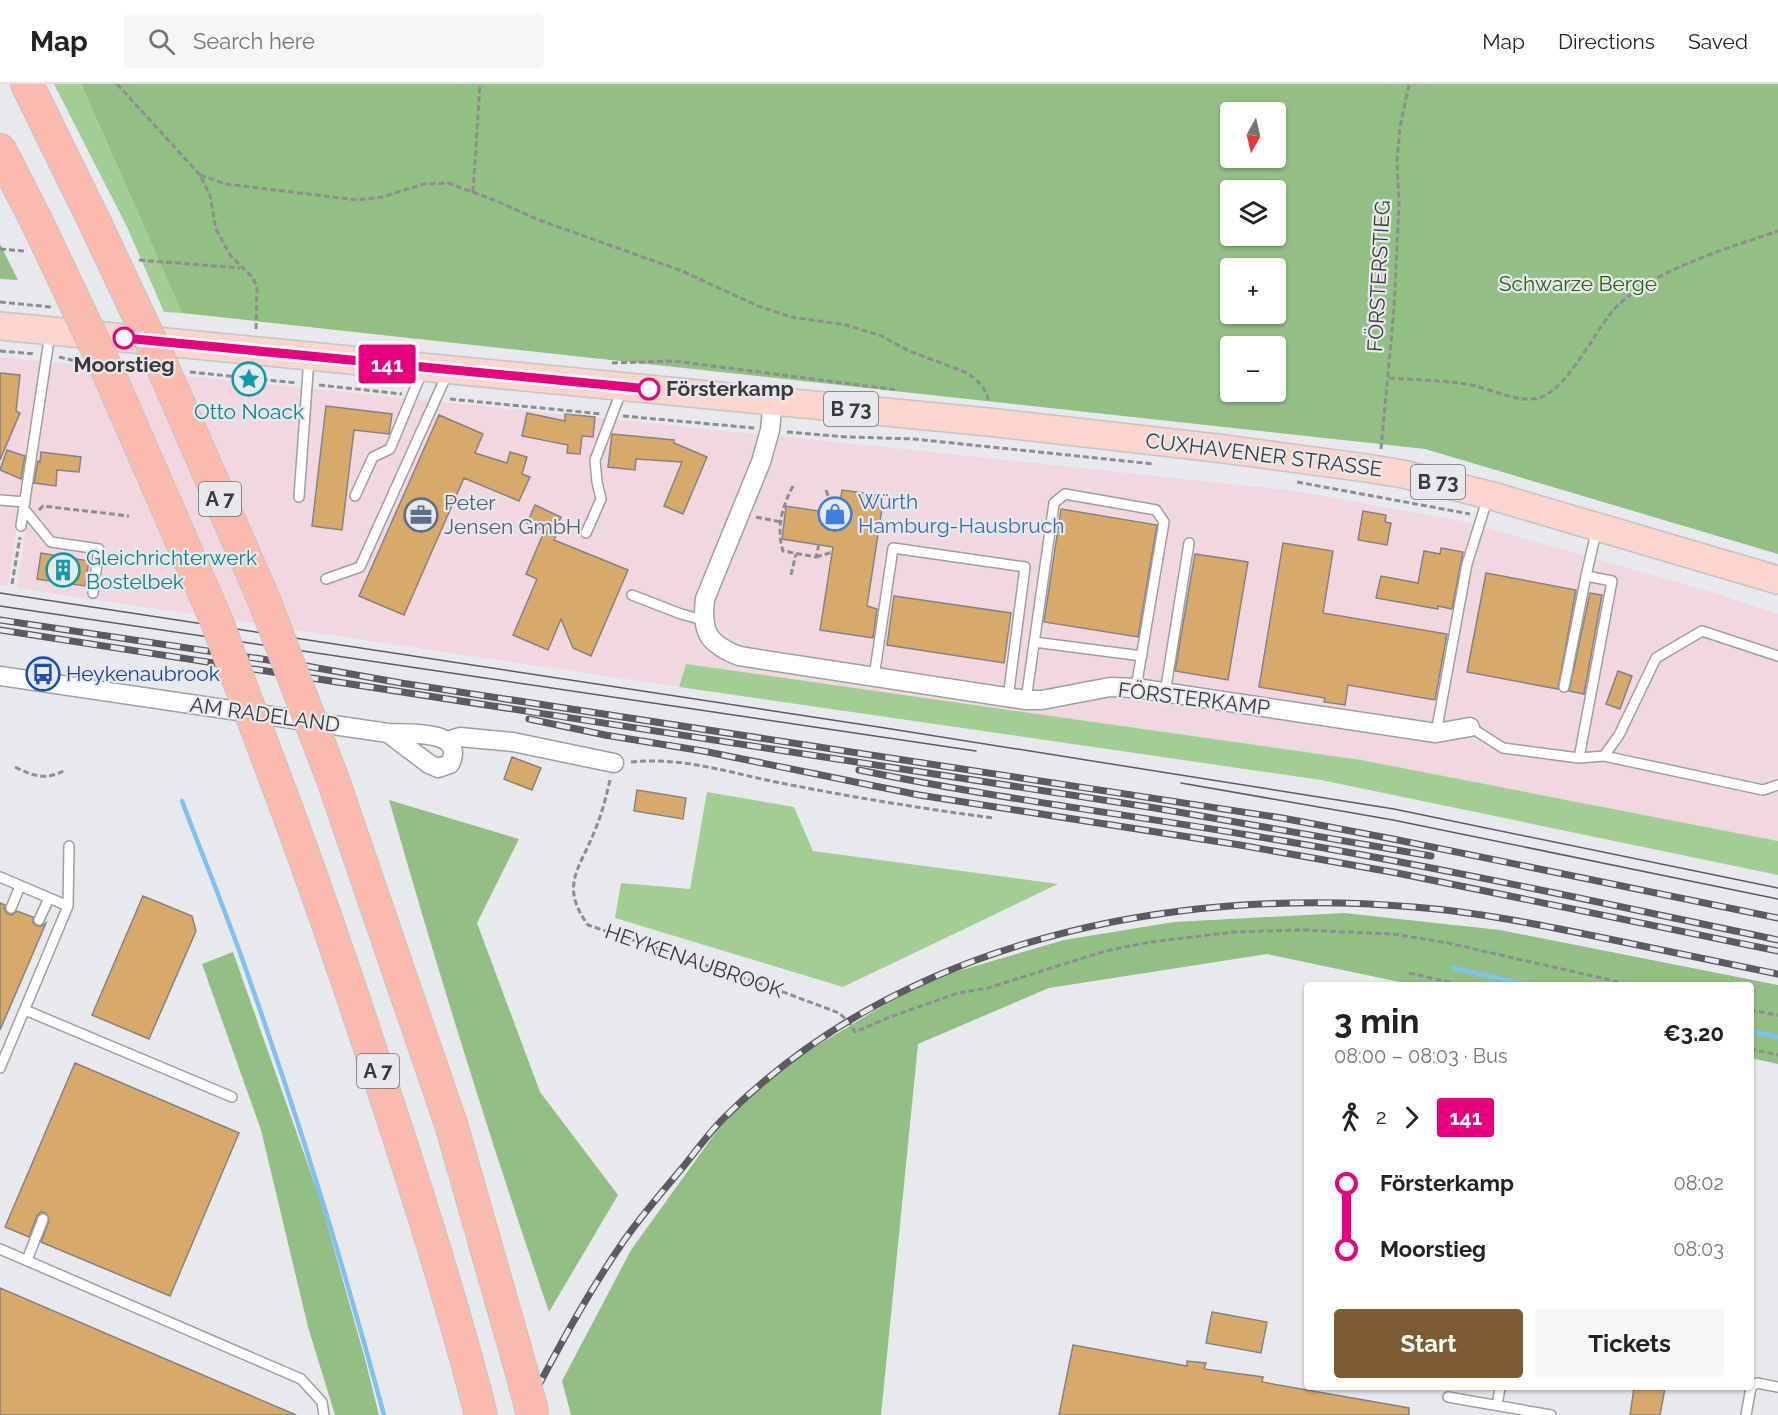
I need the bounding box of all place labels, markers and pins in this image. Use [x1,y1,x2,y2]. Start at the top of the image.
marker: Moorstieg [113,327,135,349]
place label: Moorstieg [73,352,175,377]
place icon: Otto Noack [231,361,267,397]
place label: Försterkamp [666,376,794,401]
marker: Försterkamp [638,378,660,400]
place label: Otto Noack [194,399,304,424]
place label: Würth Hamburg-Hausbruch [858,489,1065,538]
place label: Peter Jensen GmbH [444,490,581,539]
shop icon: Würth Hamburg-Hausbruch [817,496,853,532]
office icon: Peter Jensen GmbH [403,497,439,533]
place label: Gleichrichterwerk Bostelbek [86,545,257,594]
building icon: Gleichrichterwerk Bostelbek [45,552,81,588]
bus stop icon: Heykenaubrook [25,656,61,692]
place label: Heykenaubrook [66,661,220,686]

